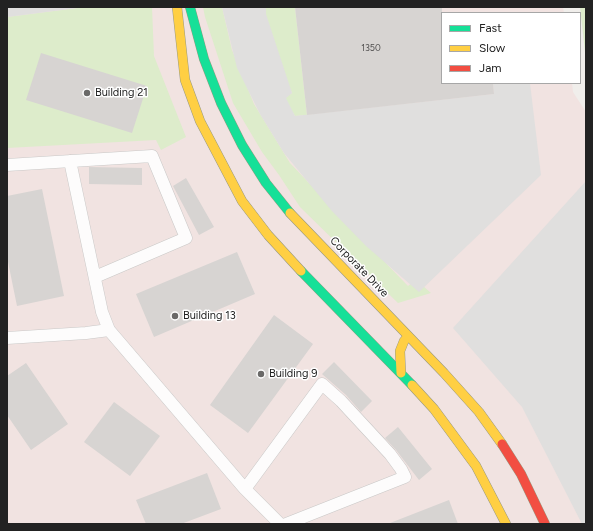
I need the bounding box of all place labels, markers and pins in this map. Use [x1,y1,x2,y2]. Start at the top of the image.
place label: Building 21 [95,86,148,100]
marker: Building 21 [82,88,92,98]
place label: Building 13 [183,309,236,323]
marker: Building 13 [170,311,180,321]
place label: Building 9 [269,367,317,381]
marker: Building 9 [256,369,266,379]

